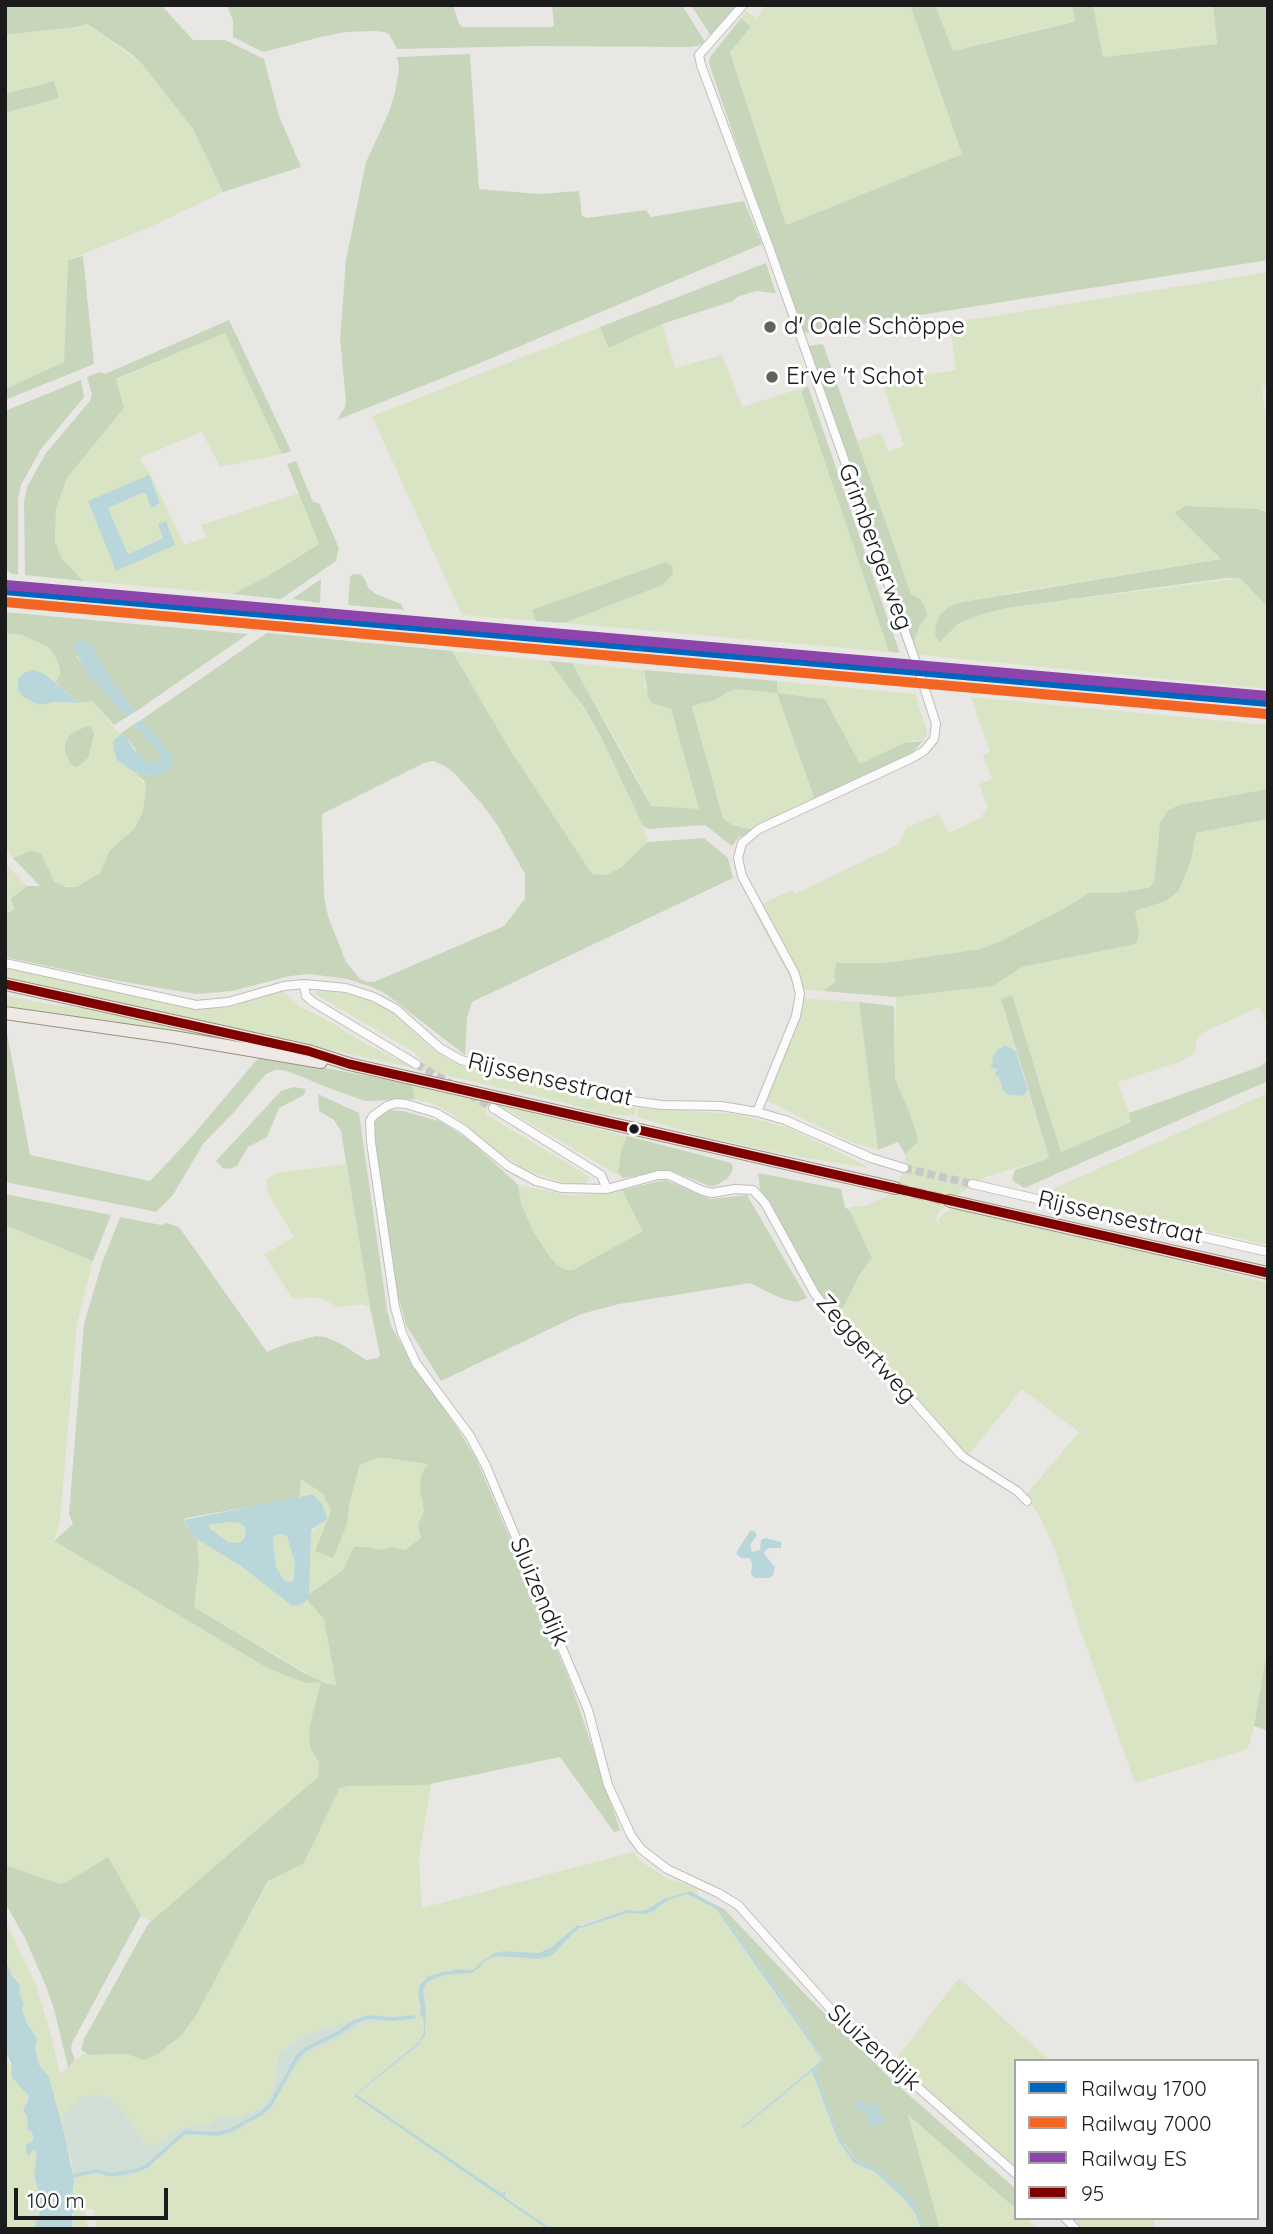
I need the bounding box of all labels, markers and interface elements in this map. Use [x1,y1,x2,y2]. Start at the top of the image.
place label: d' Oale Schöppe [784,313,965,341]
marker: d' Oale Schöppe [762,319,778,335]
place label: Erve 't Schot [786,363,924,391]
marker: Erve 't Schot [764,369,780,385]
street label: Grimbergerweg [832,460,918,634]
street label: Rijssensestraat [465,1047,635,1113]
unlabelled marker [627,1122,641,1136]
street label: Rijssensestraat [1035,1185,1205,1251]
street label: Zeggertweg [810,1289,922,1409]
street label: Sluizendijk [503,1533,575,1651]
street label: Sluizendijk [821,1999,927,2097]
legend [1014,2059,1259,2220]
text: Railway 1700 [1081,2075,1207,2101]
text: Railway 7000 [1081,2110,1211,2136]
text: Railway ES [1081,2145,1187,2171]
scale bar [18,2174,172,2218]
text: 95 [1081,2180,1104,2206]
text: 100 m [27,2187,85,2213]

